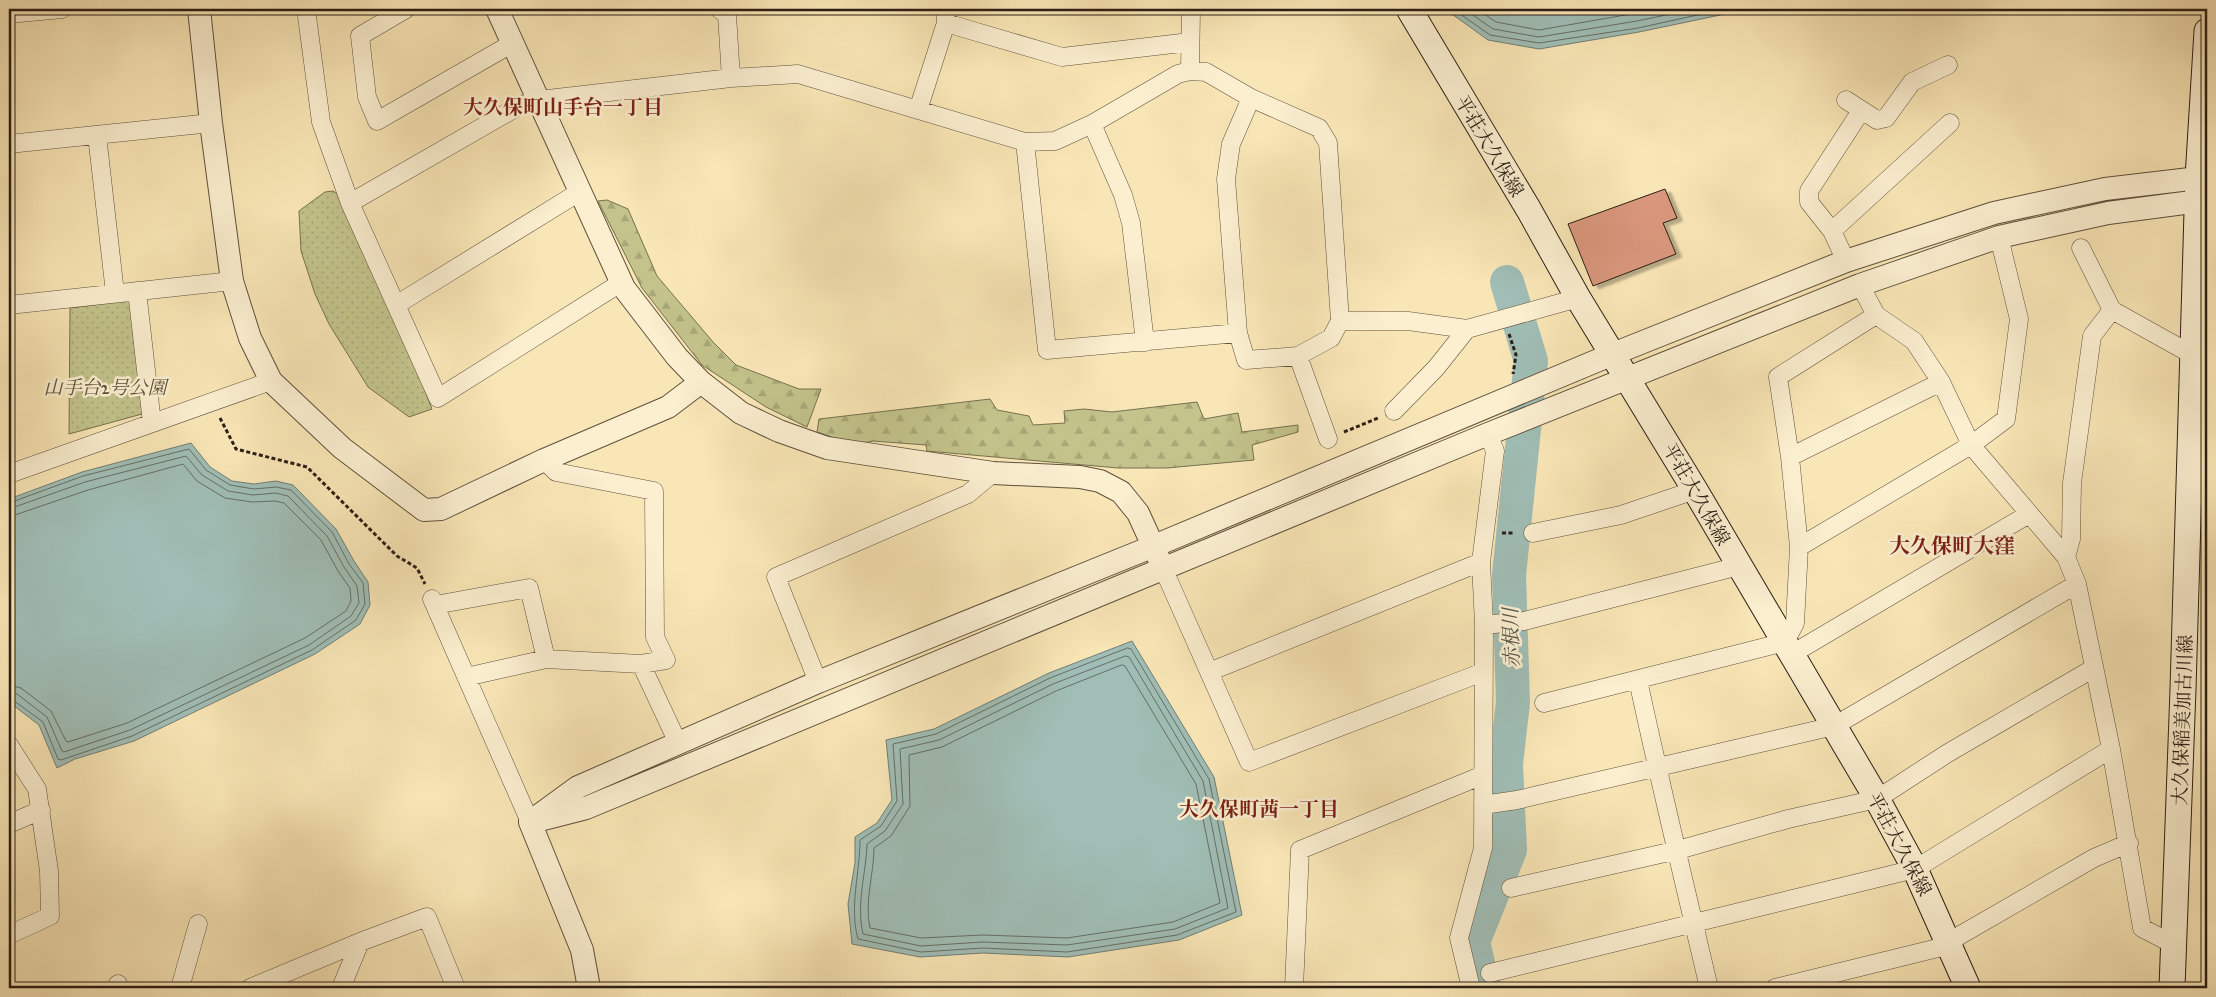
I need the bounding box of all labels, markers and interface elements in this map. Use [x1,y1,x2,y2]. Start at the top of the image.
street label: 平荘大久保線 [1450,91,1529,201]
district label: 大久保町山手台一丁目 [463,95,663,119]
park label: 山手台2号公園 [43,376,170,399]
street label: 平荘大久保線 [1658,439,1735,549]
district label: 大久保町大窪 [1889,533,2015,559]
water label: 赤根川 [1498,606,1524,668]
street label: 大久保稲美加古川線 [2168,634,2197,806]
street label: 平荘大久保線 [1863,789,1936,900]
district label: 大久保町茜一丁目 [1179,797,1339,821]

